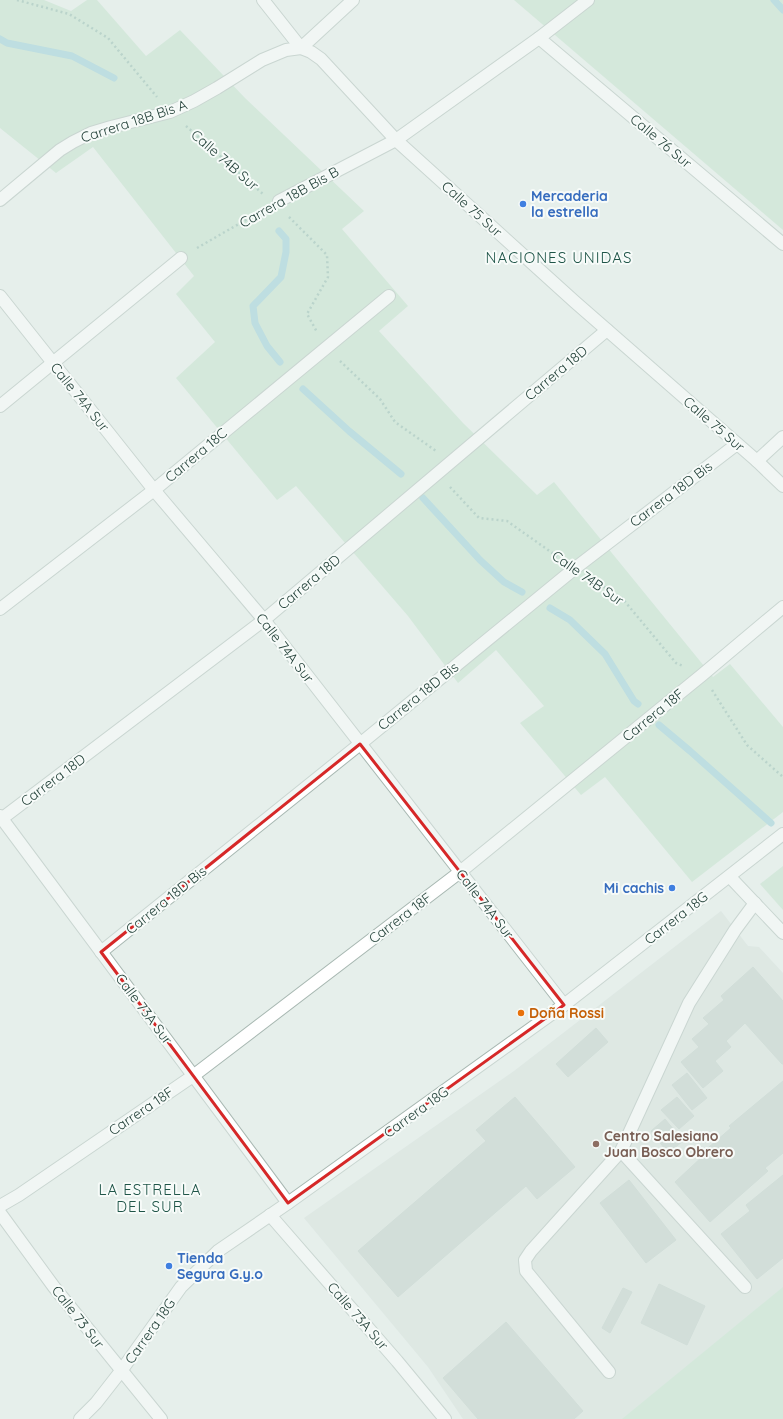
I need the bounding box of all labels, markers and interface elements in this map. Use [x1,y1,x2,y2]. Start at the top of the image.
street label: Carrera 18B Bis A [79,95,189,147]
street label: Calle 76 Sur [626,110,696,172]
street label: Calle 74B Sur [187,126,263,195]
street label: Carrera 18B Bis B [236,162,342,232]
street label: Calle 75 Sur [438,177,507,241]
place label: Mercaderia la estrella [531,187,608,221]
marker: Mercaderia la estrella [518,199,528,209]
district label: NACIONES UNIDAS [486,248,632,267]
street label: Carrera 18D [521,342,591,404]
street label: Calle 74A Sur [47,359,114,436]
street label: Calle 75 Sur [680,392,749,456]
street label: Carrera 18C [161,424,231,486]
street label: Carrera 18D Bis [626,457,716,531]
street label: Calle 74B Sur [549,547,628,610]
street label: Carrera 18D [274,551,344,613]
street label: Calle 74A Sur [252,609,318,687]
street label: Carrera 18D Bis [374,658,462,734]
street label: Carrera 18F [619,685,688,745]
street label: Carrera 18D [17,750,89,810]
street label: Carrera 18D Bis [122,862,210,938]
street label: Calle 74A Sur [452,865,518,943]
place label: Mi cachis [604,879,664,897]
marker: Mi cachis [667,883,677,893]
street label: Carrera 18F [365,888,435,948]
street label: Carrera 18G [641,888,711,948]
street label: Calle 73A Sur [111,970,177,1049]
place label: Doña Rossi [529,1004,604,1022]
marker: Doña Rossi [516,1008,526,1018]
street label: Carrera 18G [380,1082,452,1142]
street label: Carrera 18F [105,1083,177,1139]
place label: Centro Salesiano Juan Bosco Obrero [604,1127,734,1161]
marker: Centro Salesiano Juan Bosco Obrero [591,1139,601,1149]
district label: LA ESTRELLA DEL SUR [98,1180,202,1216]
place label: Tienda Segura G.y.o [177,1249,263,1283]
marker: Tienda Segura G.y.o [164,1261,174,1271]
street label: Calle 73A Sur [324,1278,393,1354]
street label: Calle 73 Sur [48,1282,109,1353]
street label: Carrera 18G [121,1295,179,1367]

